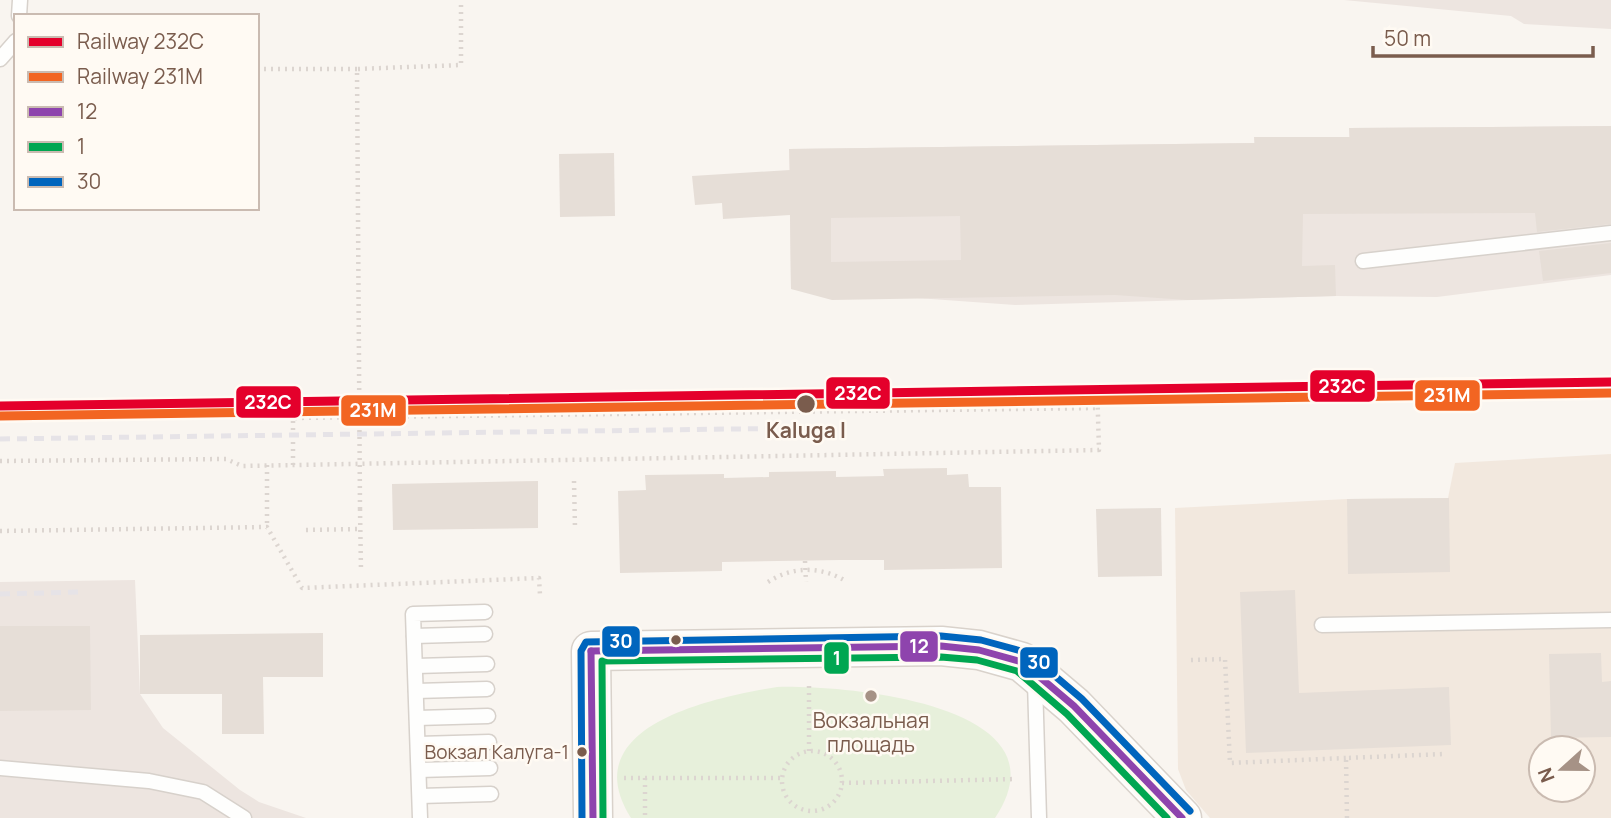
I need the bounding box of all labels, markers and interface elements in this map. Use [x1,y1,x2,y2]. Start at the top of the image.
legend [14,14,259,210]
scale bar [1373,14,1594,58]
text: 50 m [1384,24,1431,52]
text: Railway 232C [77,27,204,55]
text: Railway 231М [77,62,203,90]
text: 12 [77,97,97,125]
text: 1 [77,132,85,160]
text: 30 [77,167,101,195]
line badge: 232C [1309,369,1376,403]
text: 232C [1318,373,1366,399]
line badge: 232C [825,376,891,410]
line badge: 231М [1414,379,1481,412]
text: 232C [834,380,882,406]
text: 231М [1424,382,1470,408]
line badge: 232C [235,385,302,419]
text: 232C [244,389,292,415]
marker: Kaluga I [795,393,817,415]
line badge: 231М [340,394,407,427]
text: 231М [350,397,396,423]
place label: Kaluga I [766,416,846,444]
line badge: 30 [601,625,641,658]
text: 30 [609,628,633,654]
line badge: 12 [899,630,939,663]
unlabelled marker [669,633,683,647]
text: 12 [909,633,929,659]
line badge: 1 [823,641,850,675]
text: 1 [833,645,841,671]
line badge: 30 [1019,646,1059,679]
text: 30 [1027,649,1051,675]
marker: Вокзальная площадь [863,688,879,704]
place label: Вокзальная площадь [813,706,929,758]
north arrow [1527,734,1597,804]
place label: Вокзал Калуга-1 [425,739,569,765]
marker: Вокзал Калуга-1 [575,745,589,759]
text: N [1532,764,1561,786]

